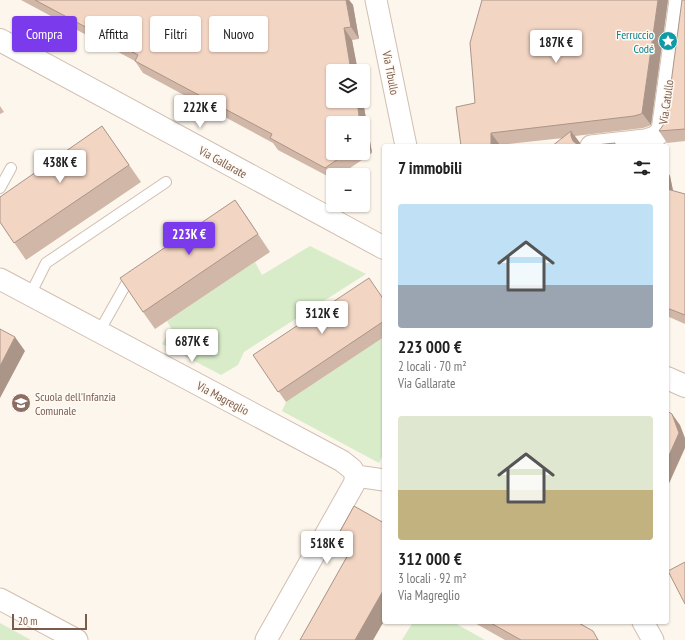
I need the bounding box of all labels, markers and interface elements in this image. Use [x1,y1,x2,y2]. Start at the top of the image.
chip: Compra [12,16,77,52]
chip: Affitta [85,16,142,52]
chip: Filtri [150,16,201,52]
chip: Nuovo [209,16,268,52]
place label: Ferruccio Codé [616,27,654,56]
pin: 187K € [523,30,589,64]
place icon: Ferruccio Codé [657,30,679,52]
text: 187K € [539,34,573,51]
street label: Via Tibullo [379,49,403,96]
map controls [326,64,370,212]
button: layers [326,64,370,108]
street label: Via Catullo [655,79,677,126]
pin: 222K € [167,95,233,129]
text: 222K € [183,99,217,116]
button: + [326,116,370,160]
street label: Via Gallarate [195,142,250,181]
pin: 438K € [27,150,93,184]
text: 438K € [43,154,77,171]
text: 7 immobili [398,157,462,179]
icon: filters [631,157,653,179]
button: − [326,168,370,212]
pin: 223K € [156,222,222,256]
text: 223K € [172,226,206,243]
icon: home [490,230,562,302]
pin: 312K € [289,301,355,335]
text: 312K € [305,305,339,322]
pin: 687K € [159,329,225,363]
text: 687K € [175,333,209,350]
text: 223 000 € [398,336,462,358]
text: 2 locali · 70 m² [398,358,466,375]
text: Via Gallarate [398,375,455,392]
street label: Via Magreglio [193,378,252,418]
place label: Scuola dell'Infanzia Comunale [35,389,116,418]
school or university icon: Scuola dell'Infanzia Comunale [10,392,32,414]
icon: home [490,442,562,514]
pin: 518K € [294,531,360,565]
text: 518K € [310,535,344,552]
text: 312 000 € [398,548,462,570]
text: 3 locali · 92 m² [398,570,466,587]
text: Via Magreglio [398,587,460,604]
scale bar [12,612,87,631]
text: 20 m [18,614,37,628]

